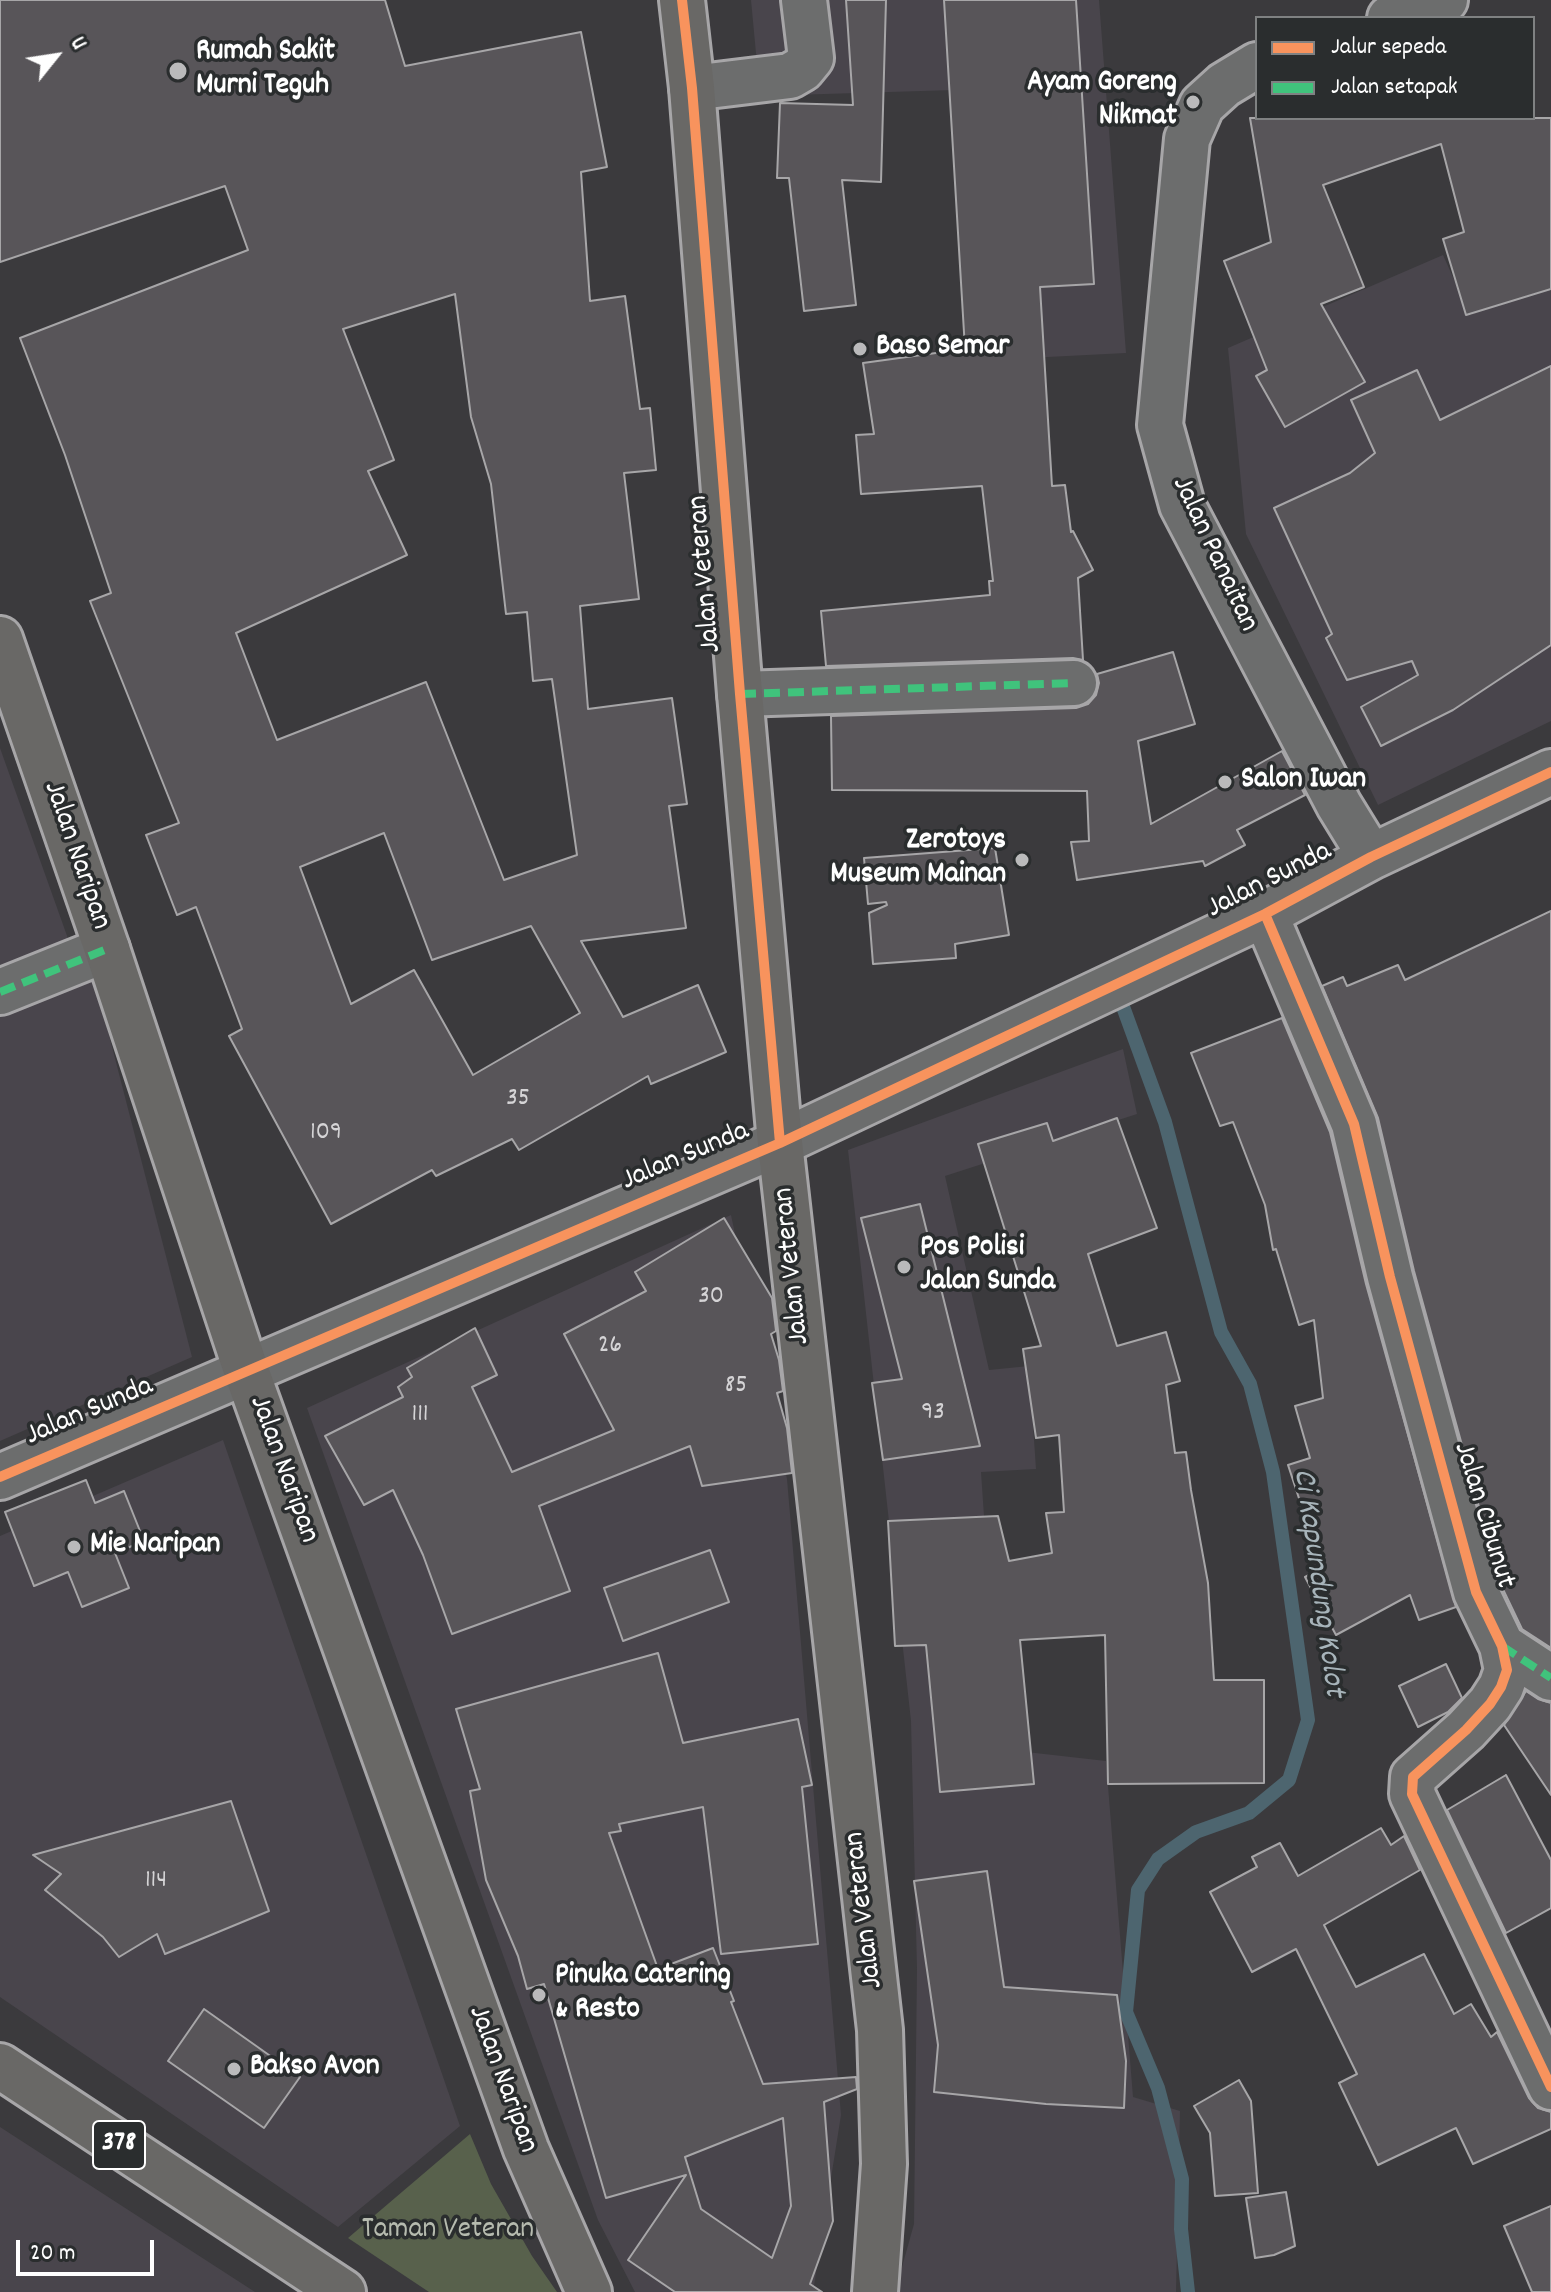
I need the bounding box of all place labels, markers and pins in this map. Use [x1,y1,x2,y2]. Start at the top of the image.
place label: Rumah Sakit Murni Teguh [196,36,335,106]
marker: Rumah Sakit Murni Teguh [167,60,189,82]
place label: Ayam Goreng Nikmat [1027,67,1177,138]
marker: Ayam Goreng Nikmat [1184,93,1202,111]
place label: Baso Semar [876,331,1009,367]
marker: Baso Semar [851,340,869,358]
place label: Salon Iwan [1241,764,1366,800]
marker: Salon Iwan [1216,773,1234,791]
place label: Zerotoys Museum Mainan [830,825,1006,896]
marker: Zerotoys Museum Mainan [1013,851,1031,869]
place label: Pos Polisi Jalan Sunda [920,1232,1055,1302]
marker: Pos Polisi Jalan Sunda [895,1258,913,1276]
place label: Mie Naripan [90,1529,220,1565]
marker: Mie Naripan [65,1538,83,1556]
place label: Pinuka Catering & Resto [555,1960,731,2030]
marker: Pinuka Catering & Resto [530,1986,548,2004]
place label: Bakso Avon [250,2051,380,2087]
marker: Bakso Avon [225,2060,243,2078]

